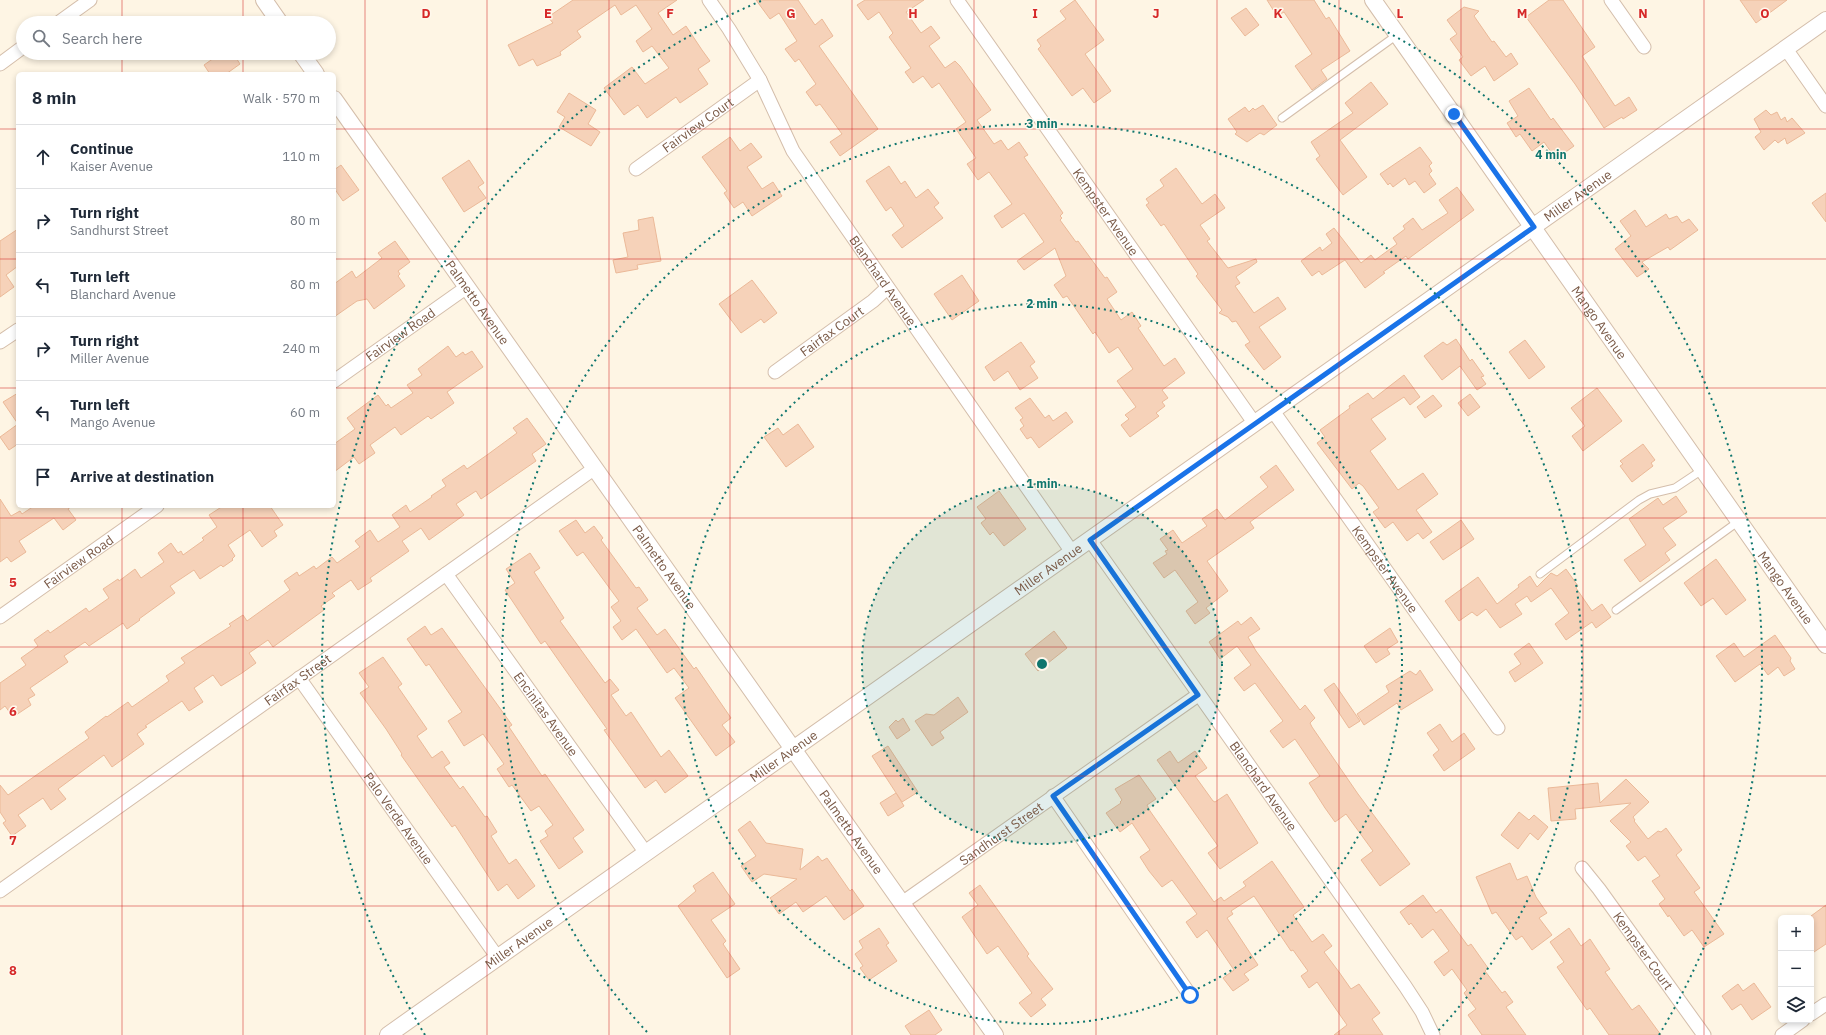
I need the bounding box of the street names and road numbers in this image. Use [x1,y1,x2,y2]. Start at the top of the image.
street label: Fairview Court [659,94,737,156]
street label: Kempster Avenue [1069,165,1142,259]
street label: Miller Avenue [1541,166,1615,226]
street label: Blanchard Avenue [845,232,920,329]
street label: Palmetto Avenue [442,257,513,348]
street label: Mango Avenue [1568,283,1631,363]
street label: Fairfax Court [797,303,867,360]
street label: Fairview Road [362,304,439,365]
street label: Palmetto Avenue [628,522,700,613]
street label: Kempster Avenue [1348,523,1422,616]
street label: Fairview Road [40,532,117,592]
street label: Miller Avenue [1011,540,1086,599]
street label: Mango Avenue [1754,548,1817,628]
street label: Fairfax Street [261,650,335,710]
street label: Encinitas Avenue [510,669,582,760]
street label: Miller Avenue [746,727,821,786]
street label: Blanchard Avenue [1226,738,1301,834]
street label: Palo Verde Avenue [360,769,437,868]
street label: Palmetto Avenue [815,786,887,878]
street label: Sandhurst Street [956,799,1047,869]
street label: Kempster Court [1609,909,1677,993]
street label: Miller Avenue [482,913,556,973]

